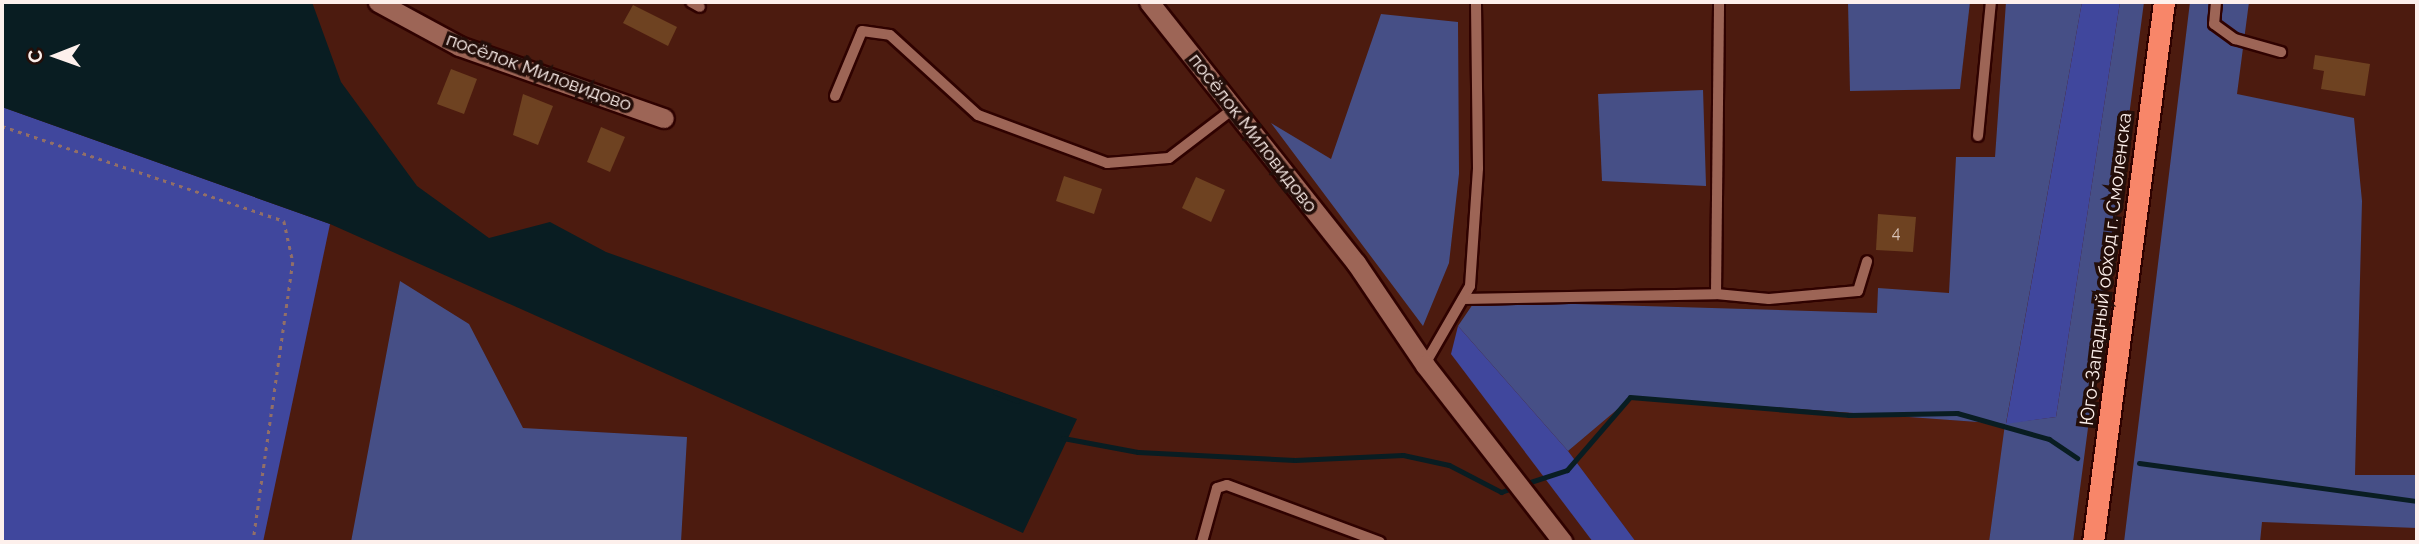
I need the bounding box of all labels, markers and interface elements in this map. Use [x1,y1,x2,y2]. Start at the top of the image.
north arrow [21,21,91,91]
street label: посёлок Миловидово [443,28,635,116]
street label: посёлок Миловидово [1184,49,1322,217]
text: С [24,50,46,63]
street label: Юго-Западный обход г. Смоленска [2075,111,2137,427]
house number: 4 [1892,223,1900,243]

